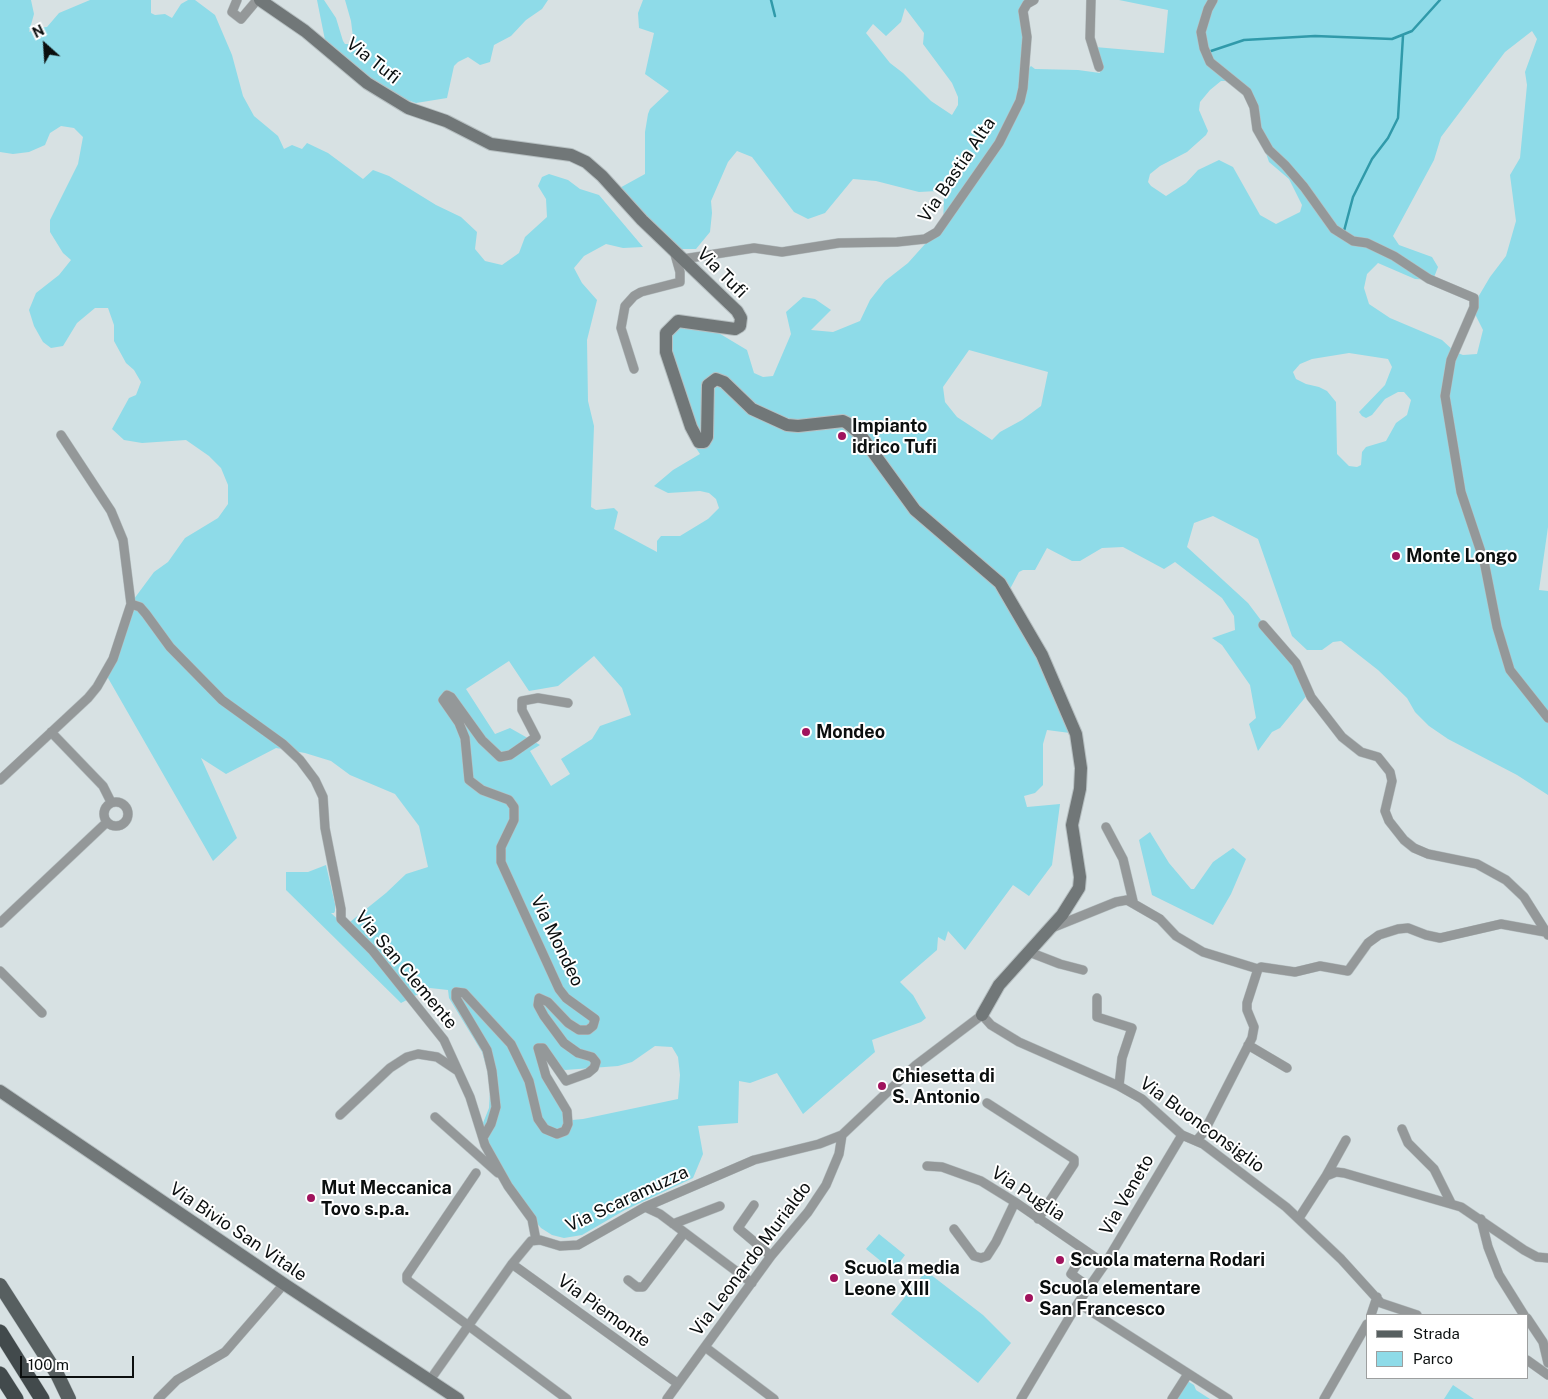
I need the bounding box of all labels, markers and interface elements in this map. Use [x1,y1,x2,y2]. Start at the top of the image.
north arrow [20,20,70,70]
text: N [30,22,47,41]
street label: Via Tufi [342,33,404,89]
street label: Via Bastia Alta [914,113,1000,227]
street label: Via Tufi [692,243,752,303]
place label: Impianto idrico Tufi [852,415,937,458]
marker: Impianto idrico Tufi [836,430,848,442]
place label: Monte Longo [1406,545,1517,567]
marker: Monte Longo [1390,550,1402,562]
place label: Mondeo [816,721,885,743]
marker: Mondeo [800,726,812,738]
street label: Via Mondeo [526,892,588,990]
street label: Via San Clemente [350,906,462,1034]
place label: Chiesetta di S. Antonio [892,1065,995,1108]
street label: Via Buonconsiglio [1135,1073,1269,1177]
marker: Chiesetta di S. Antonio [876,1080,888,1092]
street label: Via Veneto [1095,1151,1159,1239]
street label: Via Scaramuzza [562,1161,692,1237]
street label: Via Puglia [987,1162,1069,1226]
place label: Mut Meccanica Tovo s.p.a. [321,1177,452,1220]
street label: Via Bivio San Vitale [165,1178,311,1286]
street label: Via Leonardo Murialdo [686,1178,816,1340]
marker: Mut Meccanica Tovo s.p.a. [305,1192,317,1204]
place label: Scuola materna Rodari [1070,1249,1265,1271]
marker: Scuola materna Rodari [1054,1254,1066,1266]
place label: Scuola media Leone XIII [844,1257,960,1300]
street label: Via Piemonte [553,1270,655,1352]
marker: Scuola media Leone XIII [828,1272,840,1284]
place label: Scuola elementare San Francesco [1039,1277,1201,1320]
marker: Scuola elementare San Francesco [1023,1292,1035,1304]
legend [1366,1314,1528,1379]
text: Strada [1413,1325,1460,1342]
scale bar [22,1346,136,1378]
text: Parco [1413,1350,1453,1367]
text: 100 m [28,1356,69,1373]

